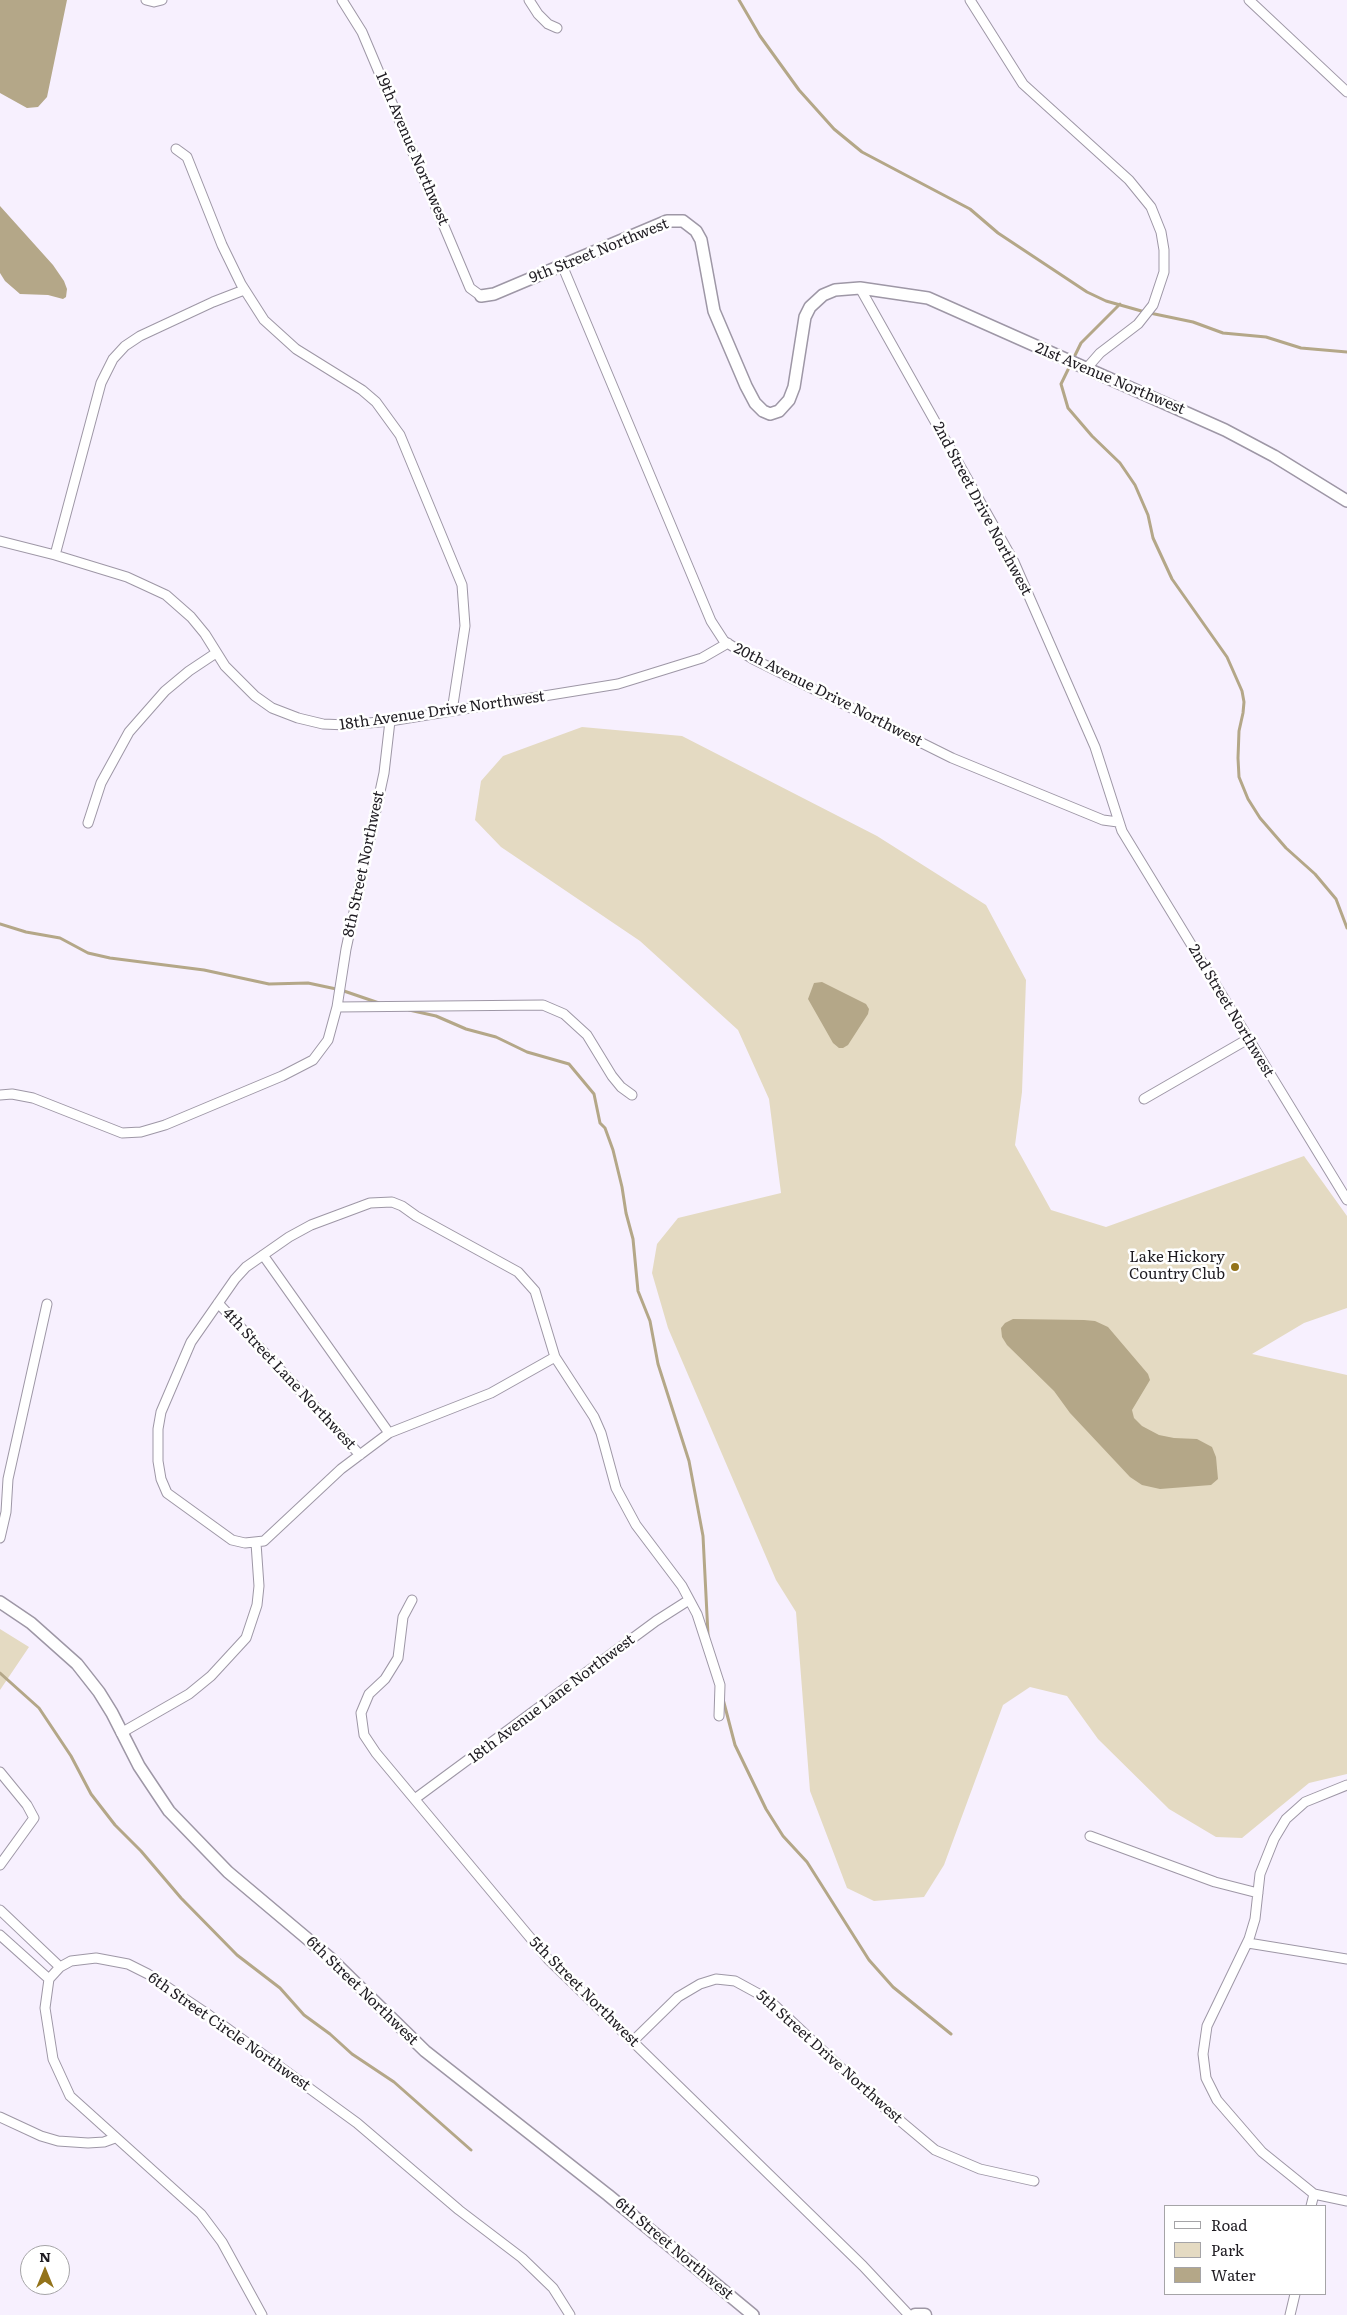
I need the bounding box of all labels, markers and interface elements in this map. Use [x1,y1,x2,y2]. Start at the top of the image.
street label: 19th Avenue Northwest [372,70,452,228]
street label: 9th Street Northwest [527,215,671,287]
street label: 21st Avenue Northwest [1032,339,1188,419]
street label: 2nd Street Drive Northwest [929,419,1035,599]
street label: 20th Avenue Drive Northwest [731,639,925,751]
street label: 18th Avenue Drive Northwest [338,688,546,734]
street label: 8th Street Northwest [340,789,388,939]
street label: 2nd Street Northwest [1184,941,1278,1081]
place label: Lake Hickory Country Club [1129,1249,1225,1284]
marker: Lake Hickory Country Club [1229,1261,1241,1273]
street label: 4th Street Lane Northwest [219,1304,359,1454]
street label: 18th Avenue Lane Northwest [466,1631,638,1767]
street label: 6th Street Northwest [302,1933,422,2049]
street label: 5th Street Northwest [525,1933,643,2051]
street label: 6th Street Circle Northwest [144,1969,314,2095]
street label: 5th Street Drive Northwest [752,1986,906,2128]
street label: 6th Street Northwest [611,2194,737,2304]
legend [1164,2205,1327,2295]
text: Road [1211,2213,1247,2236]
text: Park [1211,2238,1244,2261]
north arrow [20,2245,70,2295]
text: N [39,2246,51,2266]
text: Water [1211,2263,1256,2286]

